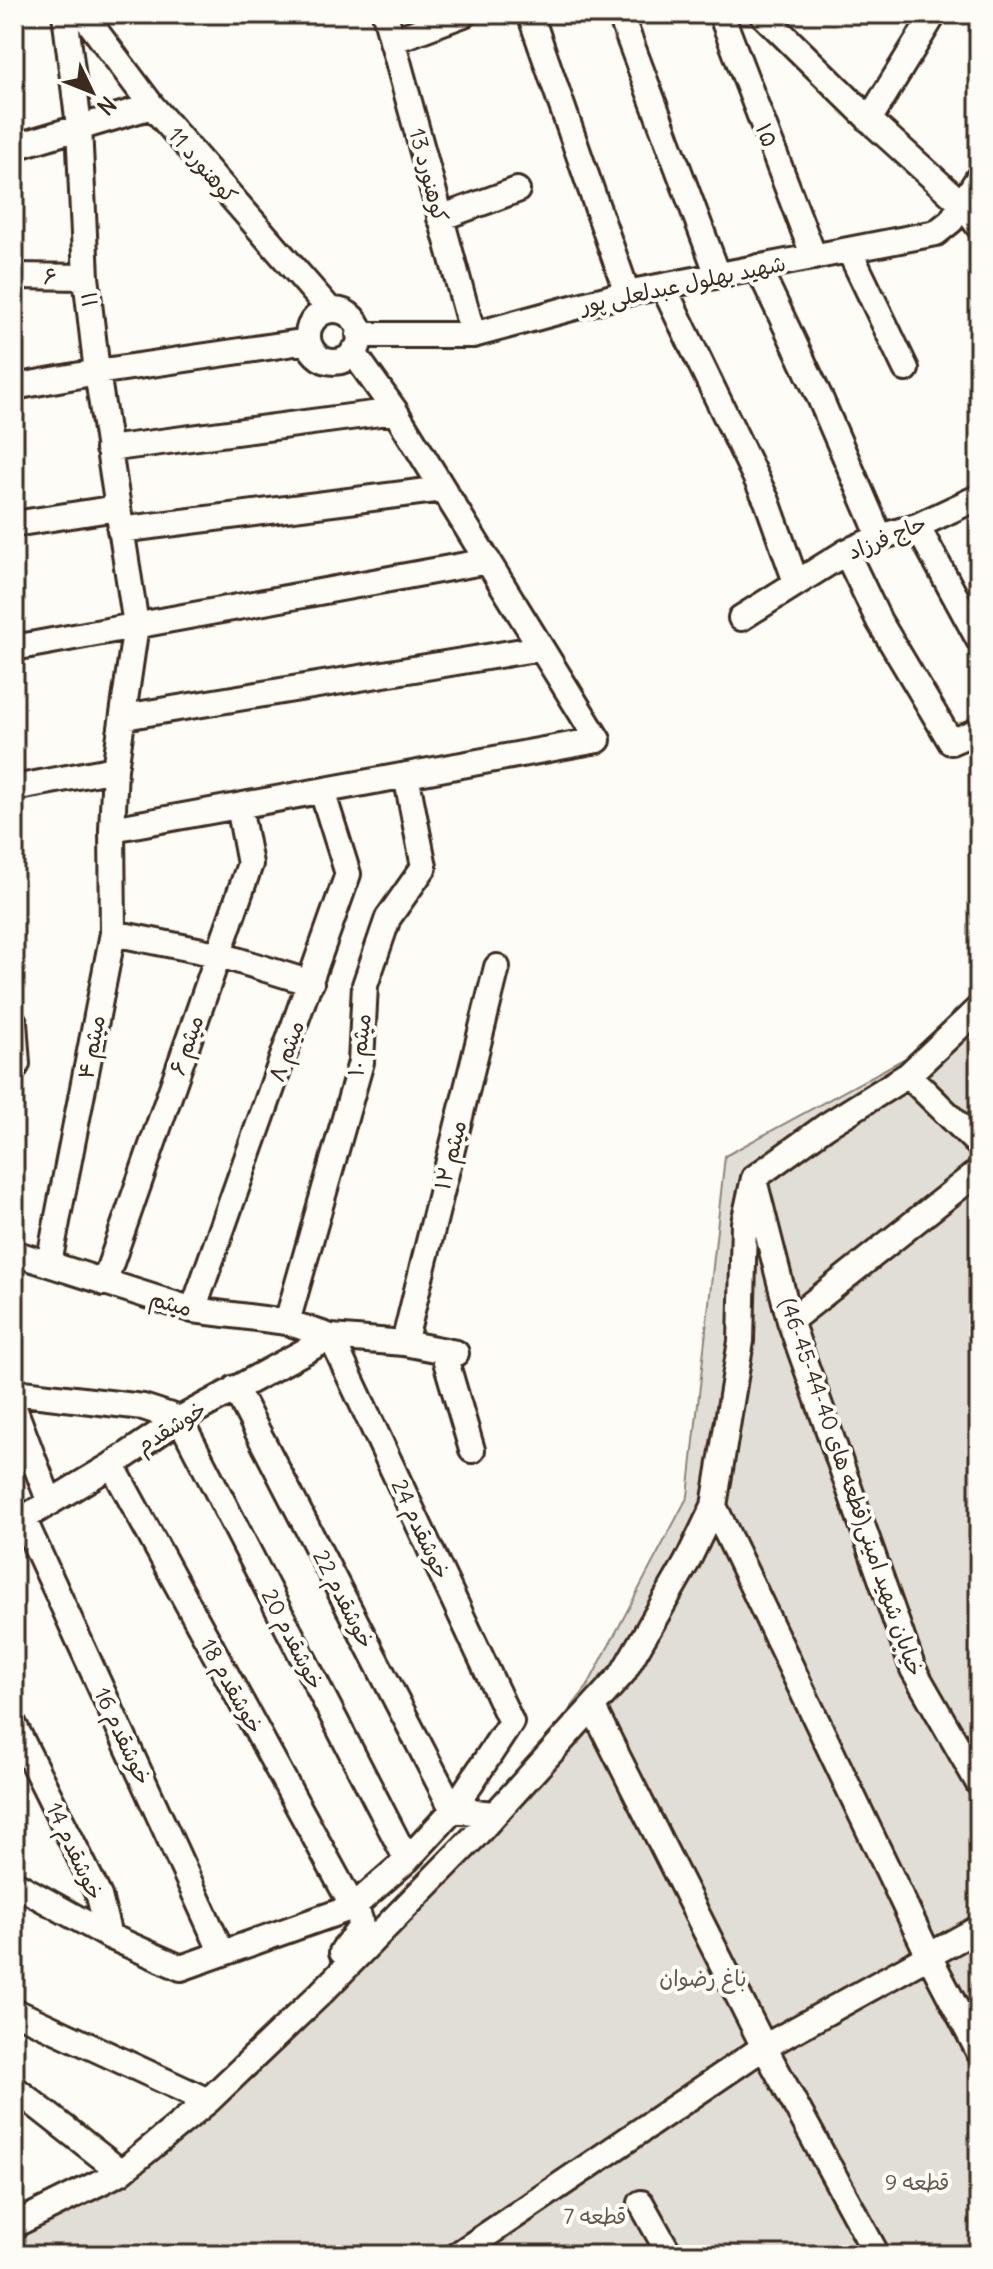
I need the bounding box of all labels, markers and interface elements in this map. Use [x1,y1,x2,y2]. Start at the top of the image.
north arrow [52,52,132,132]
text: N [91,91,122,121]
street label: ۱۵ [750,119,784,151]
street label: کوهنورد 11 [162,121,244,209]
street label: کوهنورد 13 [403,125,455,225]
street label: شهید بهلول عبدلعلی پور [576,249,788,321]
street label: ۶ [43,262,57,290]
street label: ۱۱ [74,290,104,308]
street label: حاج فرزاد [844,509,931,566]
street label: ۶ میثم [163,1011,212,1080]
street label: ۱۰ میثم [341,1012,380,1078]
street label: ۴ میثم [71,1013,114,1082]
street label: ۸ میثم [262,1016,313,1087]
street label: ۱۲ میثم [428,1117,475,1194]
street label: میثم [146,1284,195,1325]
street label: خیابان شهید امینی(قطعه های 40-44-45-46) [773,1294,930,1680]
street label: خوشقدم [131,1395,213,1463]
street label: خوشقدم 24 [382,1474,456,1585]
street label: خوشقدم 22 [304,1545,381,1655]
street label: خوشقدم 20 [252,1584,330,1696]
street label: خوشقدم 18 [191,1634,270,1740]
street label: خوشقدم 16 [85,1683,158,1791]
street label: خوشقدم 14 [37,1798,110,1906]
park label: باغ رضوان [659,1964,747,1994]
park label: قطعه 9 [885,2168,949,2196]
park label: قطعه 7 [564,2202,626,2230]

